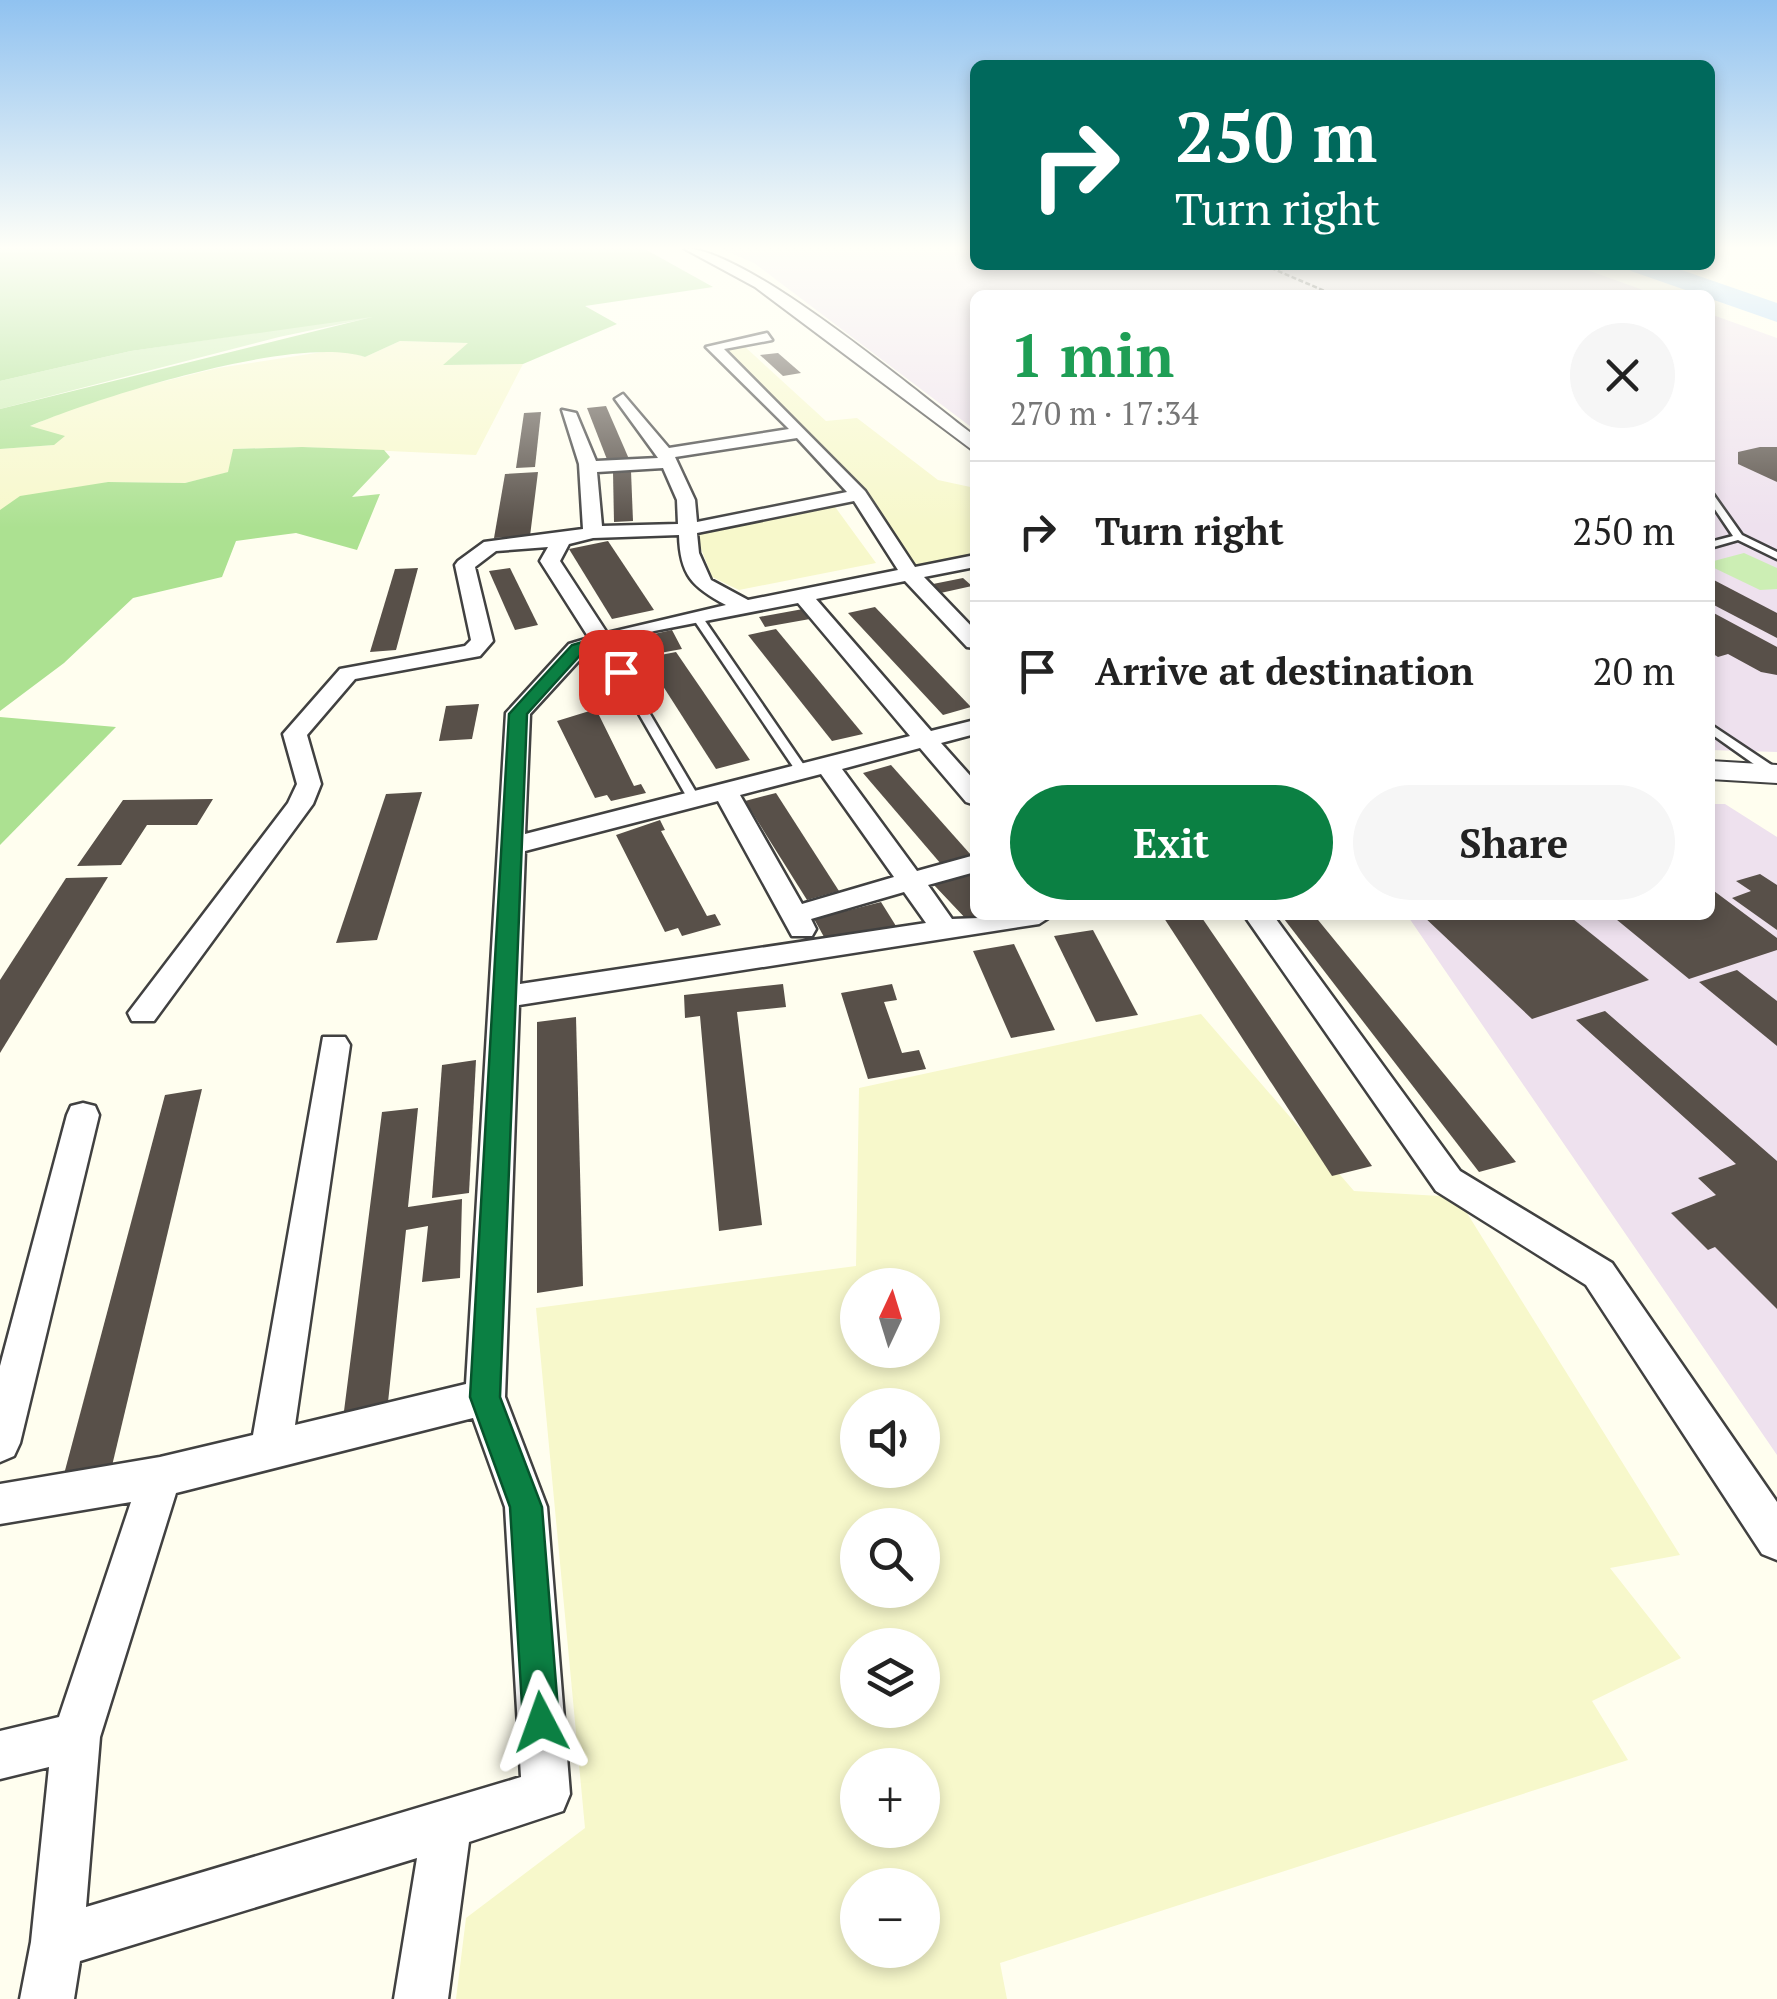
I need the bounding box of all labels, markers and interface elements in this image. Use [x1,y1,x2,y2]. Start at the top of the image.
text: 250 m [1175,89,1377,182]
icon: right [1010,100,1140,230]
text: Turn right [1175,178,1380,238]
text: 1 min [1010,315,1174,394]
button: close [1570,323,1675,428]
text: 270 m · 17:34 [1010,392,1198,434]
icon: right [1010,504,1065,559]
text: Turn right [1095,506,1284,556]
text: 250 m [1572,506,1675,556]
pin [579,630,664,715]
icon: arrive [1010,644,1065,699]
icon: arrive [594,645,649,700]
text: Arrive at destination [1095,646,1474,696]
text: 20 m [1592,646,1675,696]
button: Exit [1010,785,1333,900]
button: Share [1353,785,1675,900]
north arrow [840,1268,940,1368]
map controls [840,1268,940,1968]
button: sound [840,1388,940,1488]
button: search [840,1508,940,1608]
button: layers [840,1628,940,1728]
position arrow [489,1670,593,1774]
button: + [840,1748,940,1848]
button: − [840,1868,940,1968]

